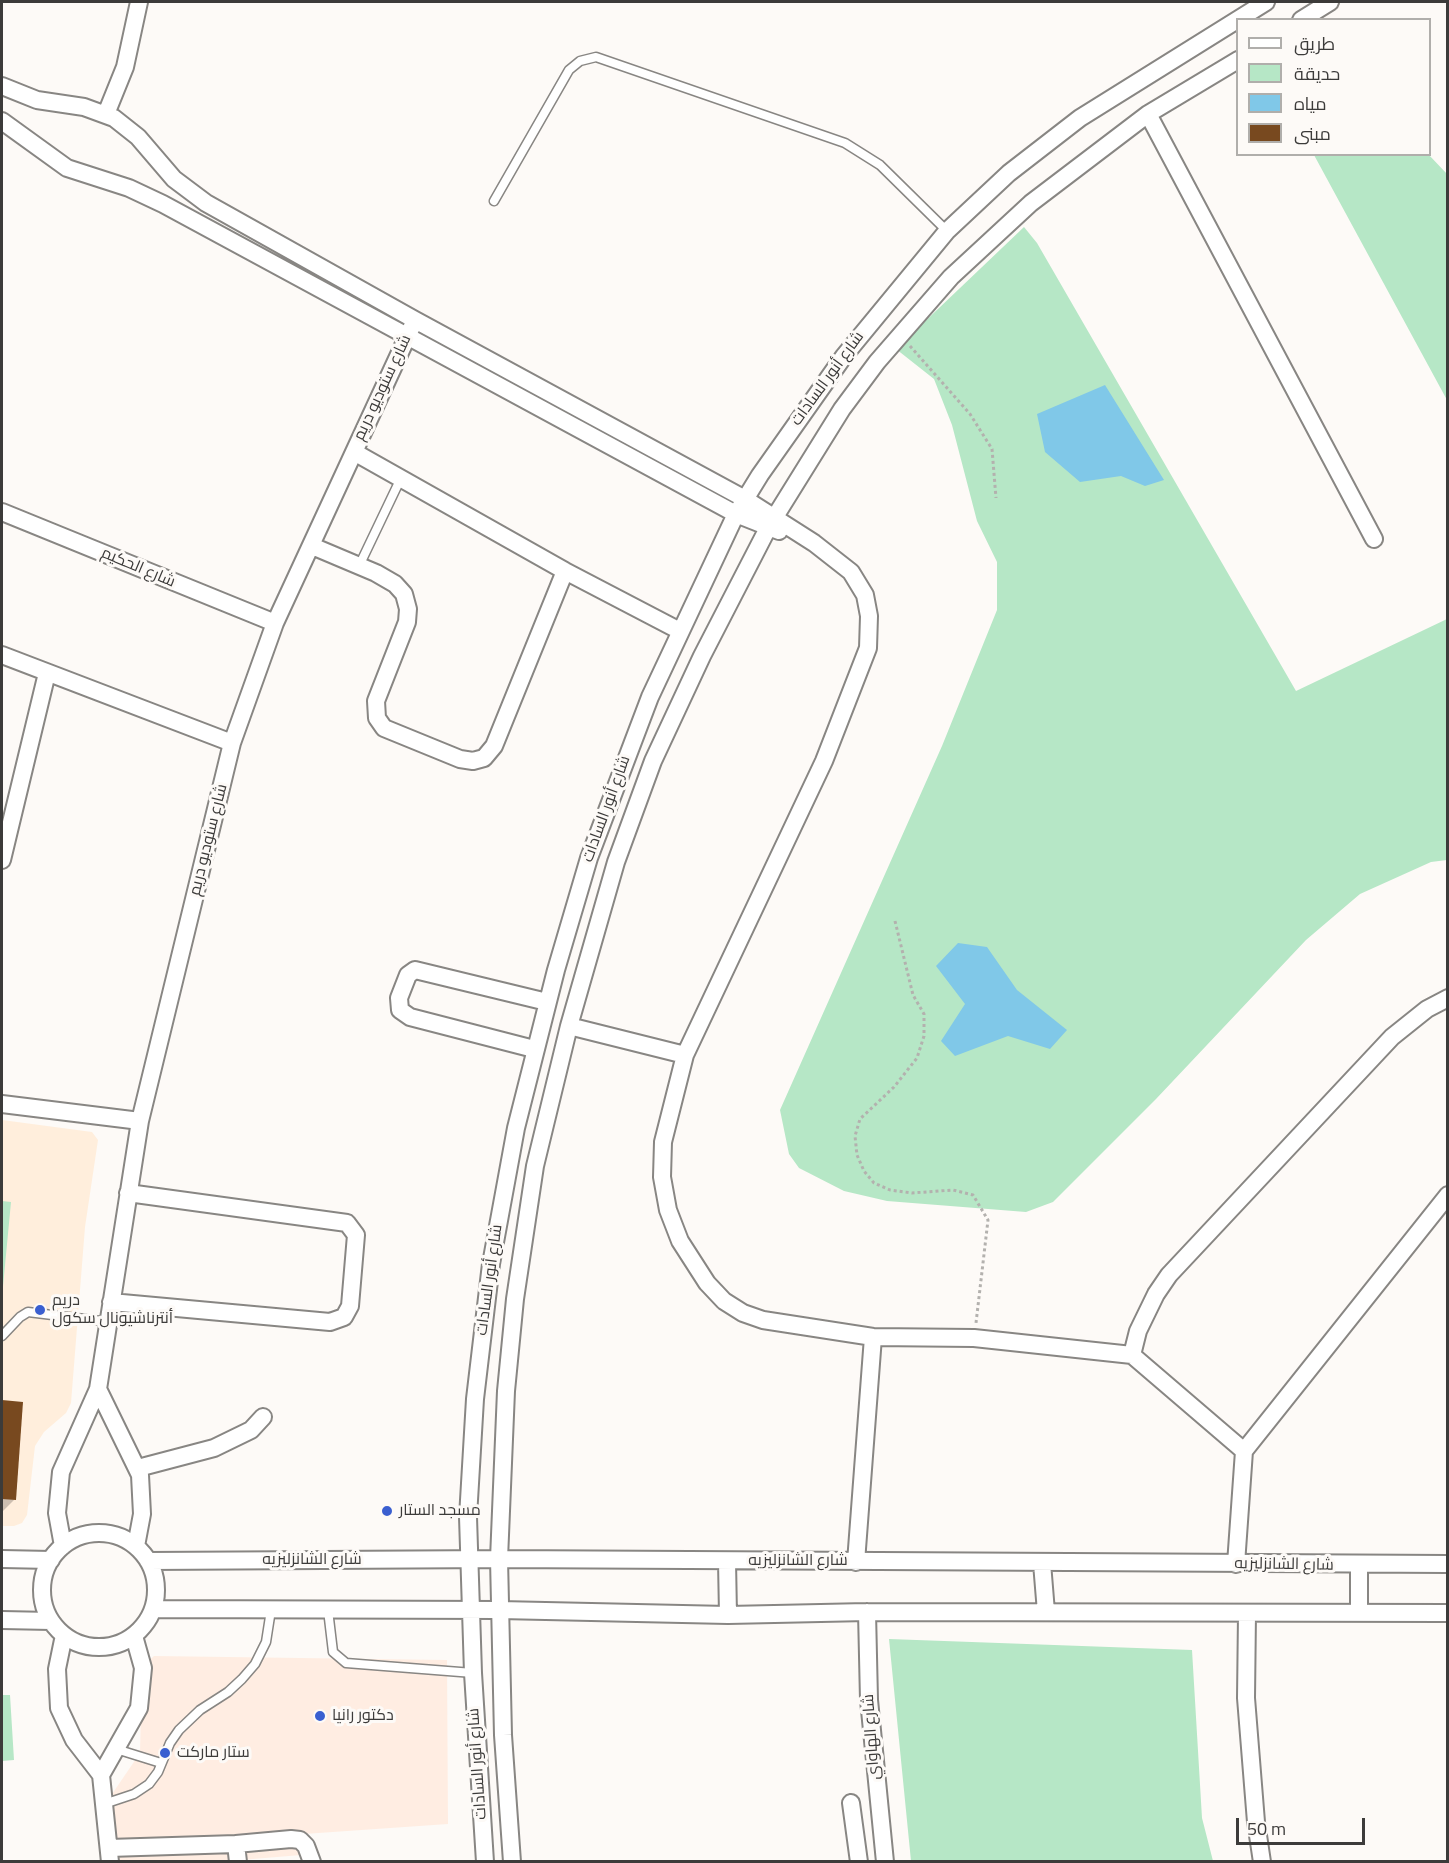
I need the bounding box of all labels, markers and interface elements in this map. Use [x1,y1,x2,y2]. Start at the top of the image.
legend [1236,18,1431,156]
text: طريق [1294,30,1335,57]
text: حديقة [1294,60,1340,87]
text: مياه [1294,90,1327,117]
text: مبنى [1294,120,1331,147]
street label: شارع أنور السادات [787,328,869,430]
street label: شارع ستوديو دريم [350,332,416,444]
street label: شارع الحكيم [98,544,178,592]
street label: شارع أنور السادات [579,753,635,865]
street label: شارع ستوديو دريم [186,782,232,898]
street label: شارع أنور السادات [473,1223,507,1337]
place label: دريم أنترناشيونال سكول [52,1291,173,1329]
marker: دريم أنترناشيونال سكول [33,1303,47,1317]
place label: مسجد الستار [399,1501,481,1521]
marker: مسجد الستار [380,1504,394,1518]
street label: شارع الشانزليزيه [262,1550,362,1570]
street label: شارع الشانزليزيه [748,1551,848,1571]
street label: شارع الشانزليزيه [1234,1555,1334,1575]
street label: شارع الهاواي [859,1694,885,1780]
place label: دكتور رانيا [332,1706,394,1726]
street label: شارع أنور السادات [465,1708,491,1820]
marker: دكتور رانيا [313,1709,327,1723]
place label: ستار ماركت [177,1743,250,1763]
marker: ستار ماركت [158,1746,172,1760]
scale bar [1239,1806,1368,1844]
text: 50 m [1247,1815,1286,1842]

